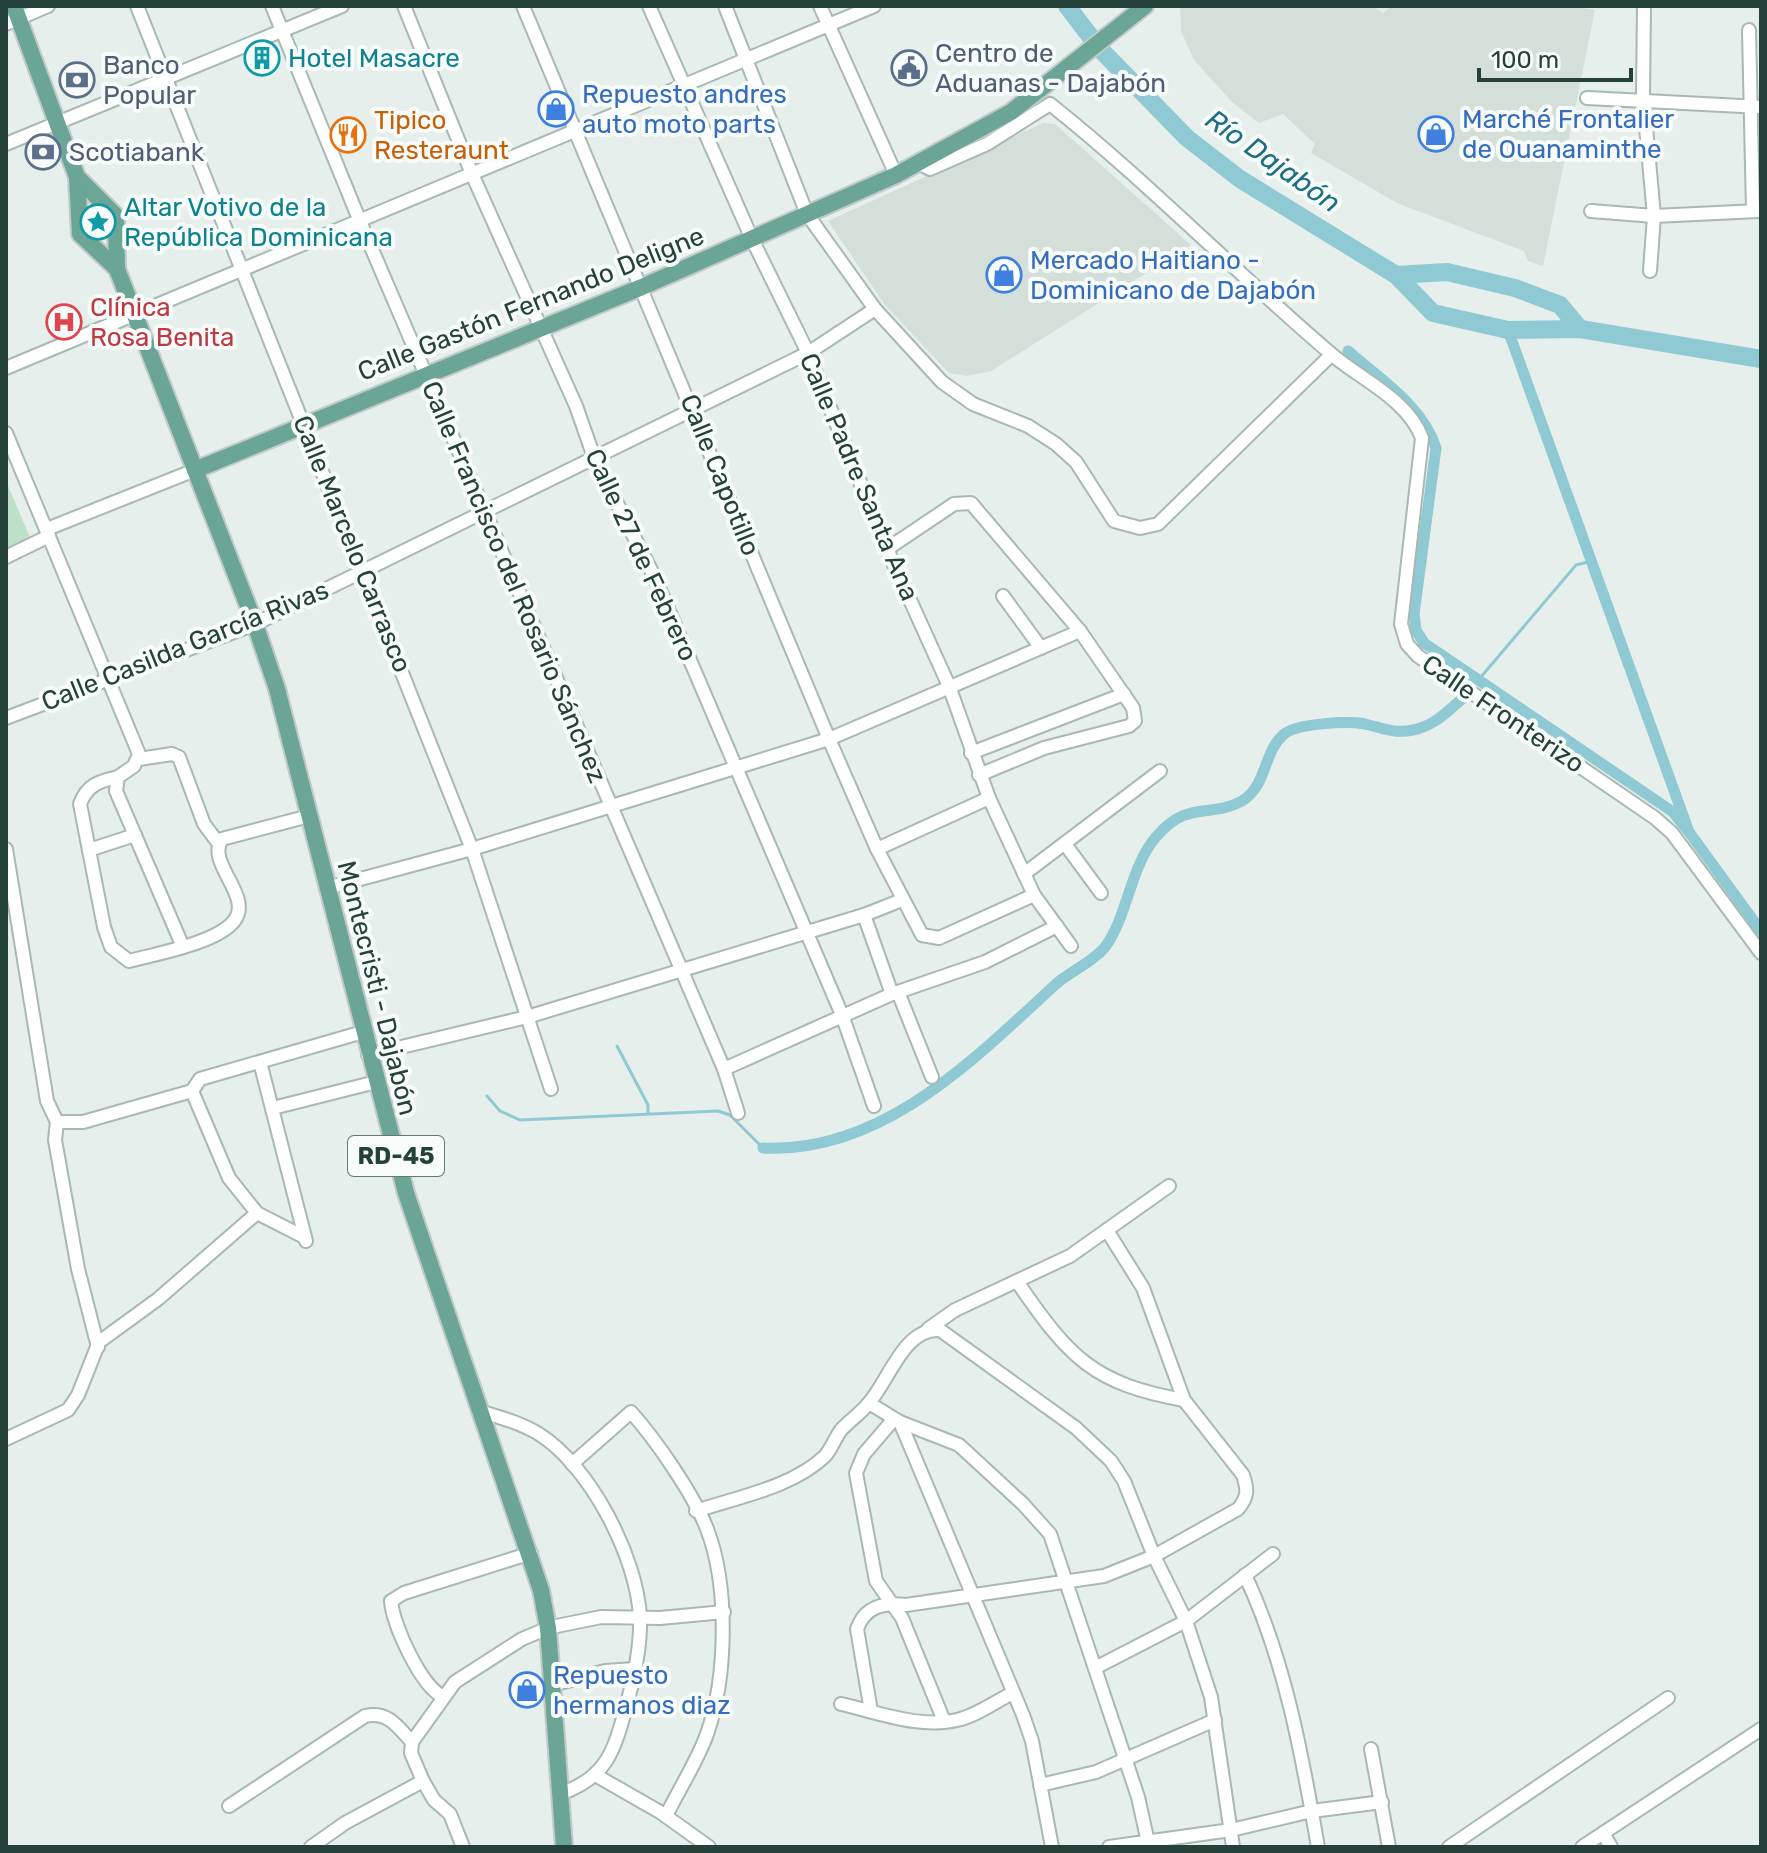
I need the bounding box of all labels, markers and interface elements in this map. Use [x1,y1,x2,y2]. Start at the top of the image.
scale bar [1479,32,1631,82]
place label: Centro de Aduanas - Dajabón [935,38,1166,99]
building icon: Hotel Masacre [243,39,281,77]
place label: Hotel Masacre [288,43,460,74]
text: 100 m [1491,46,1559,74]
public building icon: Centro de Aduanas - Dajabón [890,49,928,87]
place label: Banco Popular [103,50,196,111]
bank icon: Banco Popular [58,61,96,99]
place label: Repuesto andres auto moto parts [582,79,787,140]
shop icon: Repuesto andres auto moto parts [537,90,575,128]
water label: Río Dajabón [1199,102,1347,220]
place label: Marché Frontalier de Ouanaminthe [1462,104,1674,165]
place label: Tipico Resteraunt [374,105,509,166]
shop icon: Marché Frontalier de Ouanaminthe [1417,115,1455,153]
restaurant icon: Tipico Resteraunt [329,116,367,154]
bank icon: Scotiabank [24,133,62,171]
place label: Scotiabank [69,137,205,168]
place label: Altar Votivo de la República Dominicana [124,192,393,253]
place icon: Altar Votivo de la República Dominicana [79,203,117,241]
street label: Calle Gastón Fernando Deligne [353,220,709,388]
place label: Mercado Haitiano - Dominicano de Dajabón [1030,245,1316,306]
shop icon: Mercado Haitiano - Dominicano de Dajabón [985,256,1023,294]
place label: Clínica Rosa Benita [90,292,234,353]
hospital icon: Clínica Rosa Benita [45,303,83,341]
street label: Calle Padre Santa Ana [793,349,925,605]
street label: Calle Francisco del Rosario Sánchez [415,377,613,787]
street label: Calle Capotillo [674,390,766,560]
street label: Calle Marcelo Carrasco [286,411,418,677]
street label: Calle 27 de Febrero [578,444,704,666]
street label: Calle Casilda García Rivas [37,574,333,718]
street label: Calle Fronterizo [1416,648,1590,780]
street label: Montecristi - Dajabón [330,858,424,1118]
road number: RD-45 [348,1136,444,1176]
place label: Repuesto hermanos diaz [553,1660,730,1721]
shop icon: Repuesto hermanos diaz [508,1671,546,1709]

